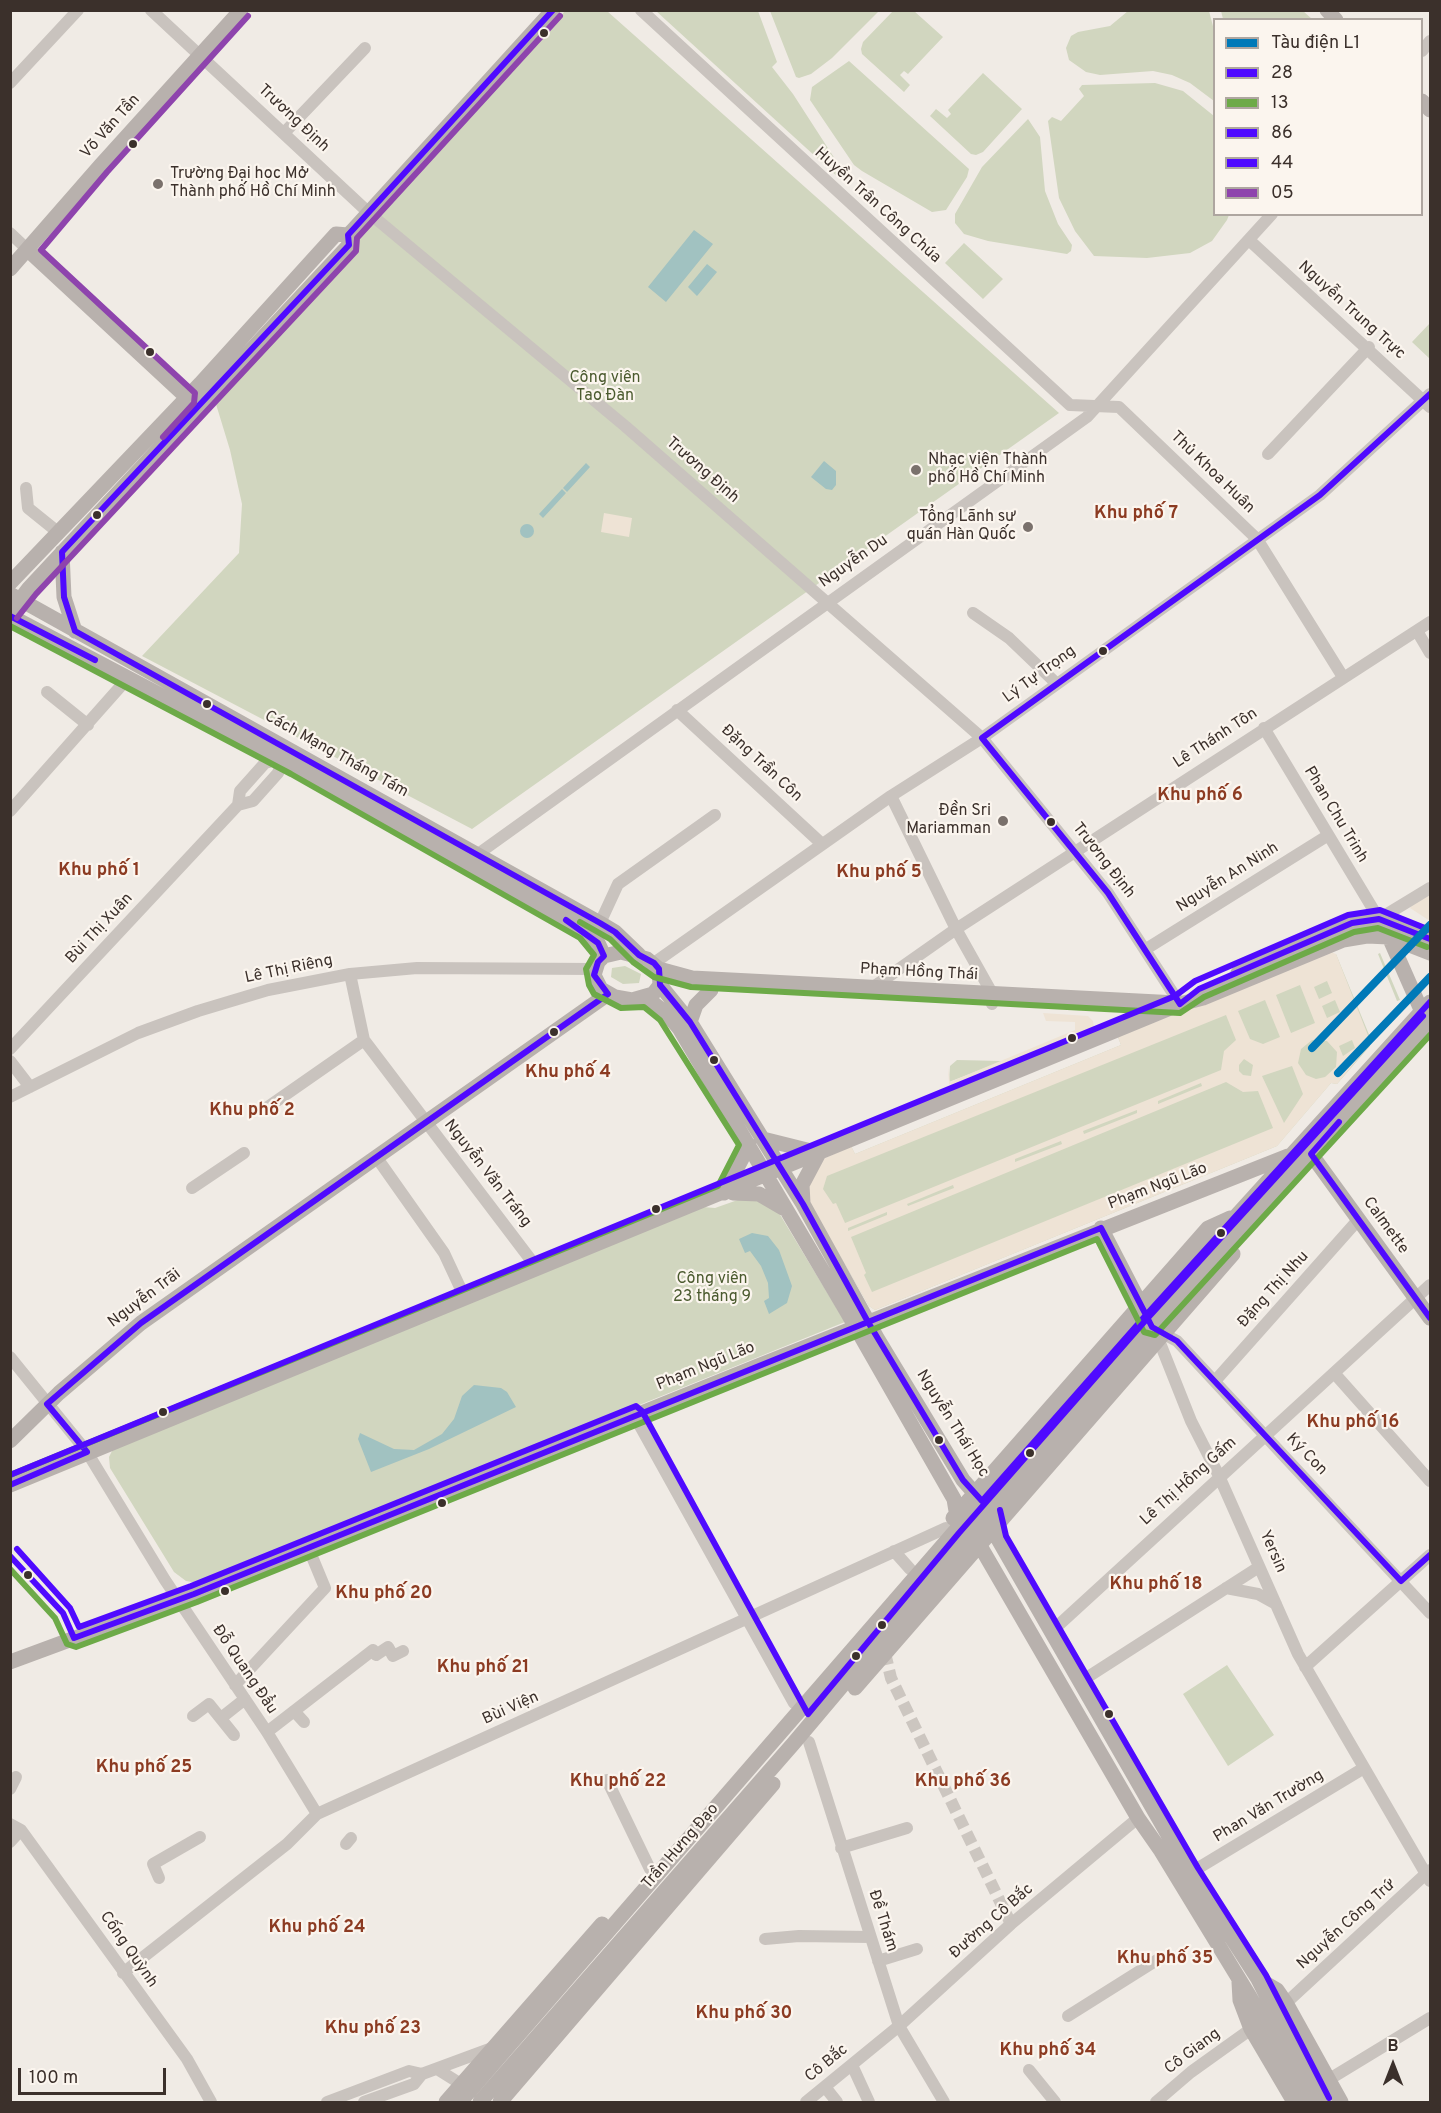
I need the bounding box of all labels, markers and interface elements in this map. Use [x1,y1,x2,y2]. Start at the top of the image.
legend [1213,18,1423,216]
unlabelled marker [538,27,550,39]
text: Tàu điện L1 [1271,32,1360,55]
text: 28 [1271,62,1293,85]
street label: Trương Định [253,81,333,157]
street label: Võ Văn Tần [77,91,145,163]
text: 13 [1271,92,1289,115]
text: 86 [1271,122,1293,145]
unlabelled marker [127,138,139,150]
street label: Huyền Trân Công Chúa [810,144,944,268]
text: 44 [1271,152,1293,175]
place label: Trường Đại học Mở Thành phố Hồ Chí Minh [170,165,336,203]
marker: Trường Đại học Mở Thành phố Hồ Chí Minh [151,177,165,191]
text: 05 [1271,182,1294,205]
street label: Nguyễn Trung Trực [1293,258,1409,364]
unlabelled marker [144,346,156,358]
park label: Công viên Tao Đàn [569,369,641,407]
street label: Thủ Khoa Huân [1166,428,1258,518]
street label: Trương Định [661,434,743,508]
place label: Nhạc viện Thành phố Hồ Chí Minh [928,451,1048,489]
marker: Nhạc viện Thành phố Hồ Chí Minh [909,463,923,477]
district label: Khu phố 7 [1094,503,1178,525]
place label: Tổng Lãnh sự quán Hàn Quốc [907,508,1016,546]
unlabelled marker [91,509,103,521]
marker: Tổng Lãnh sự quán Hàn Quốc [1021,520,1035,534]
street label: Nguyễn Du [816,531,892,593]
street label: Lý Tự Trọng [1000,642,1080,708]
unlabelled marker [1097,645,1109,657]
unlabelled marker [201,698,213,710]
street label: Lê Thánh Tôn [1170,705,1262,773]
street label: Cách Mạng Tháng Tám [261,707,411,803]
street label: Đặng Trần Côn [716,721,806,807]
street label: Phan Chu Trinh [1299,763,1371,867]
district label: Khu phố 6 [1157,785,1243,807]
place label: Đền Sri Mariamman [906,802,991,840]
marker: Đền Sri Mariamman [996,814,1010,828]
unlabelled marker [1045,816,1057,828]
street label: Trương Định [1068,819,1138,903]
street label: Nguyễn An Ninh [1173,839,1283,917]
district label: Khu phố 1 [58,860,140,882]
district label: Khu phố 5 [836,862,922,884]
street label: Bùi Thị Xuân [62,890,138,968]
street label: Lê Thị Riêng [243,951,335,989]
street label: Phạm Hồng Thái [859,960,979,986]
unlabelled marker [548,1026,560,1038]
unlabelled marker [1066,1032,1078,1044]
unlabelled marker [708,1054,720,1066]
district label: Khu phố 4 [525,1062,611,1084]
district label: Khu phố 2 [209,1100,295,1122]
street label: Nguyễn Văn Tráng [439,1116,535,1232]
street label: Phạm Ngũ Lão [1106,1159,1210,1215]
street label: Calmette [1358,1194,1412,1258]
unlabelled marker [650,1203,662,1215]
unlabelled marker [1215,1227,1227,1239]
street label: Ðặng Thị Nhu [1235,1248,1313,1332]
street label: Nguyễn Trãi [105,1265,185,1333]
park label: Công viên 23 tháng 9 [673,1270,751,1308]
street label: Phạm Ngũ Lão [654,1339,758,1395]
street label: Nguyễn Thái Học [911,1367,993,1481]
unlabelled marker [157,1406,169,1418]
district label: Khu phố 16 [1307,1412,1399,1434]
street label: Ký Con [1281,1430,1331,1480]
unlabelled marker [933,1434,945,1446]
street label: Lê Thị Hồng Gấm [1137,1434,1241,1530]
unlabelled marker [1024,1447,1036,1459]
unlabelled marker [436,1497,448,1509]
street label: Yersin [1254,1528,1290,1576]
unlabelled marker [22,1569,34,1581]
district label: Khu phố 18 [1109,1574,1203,1596]
district label: Khu phố 20 [335,1583,433,1605]
unlabelled marker [219,1585,231,1597]
unlabelled marker [876,1619,888,1631]
street label: Ðỗ Quang Ðẩu [207,1622,281,1718]
unlabelled marker [850,1650,862,1662]
district label: Khu phố 21 [437,1657,529,1679]
street label: Bùi Viện [480,1688,542,1730]
unlabelled marker [1103,1708,1115,1720]
district label: Khu phố 25 [96,1757,192,1779]
street label: Phan Văn Trường [1210,1767,1328,1847]
district label: Khu phố 22 [570,1771,666,1793]
district label: Khu phố 36 [915,1771,1011,1793]
street label: Trần Hưng Đạo [639,1800,723,1894]
street label: Nguyễn Công Trứ [1294,1876,1400,1974]
street label: Đường Cô Bắc [946,1880,1038,1964]
street label: Ðề Thám [863,1888,901,1954]
street label: Cống Quỳnh [95,1908,161,1992]
district label: Khu phố 24 [268,1917,366,1939]
district label: Khu phố 35 [1117,1948,1213,1970]
district label: Khu phố 30 [696,2003,792,2025]
district label: Khu phố 23 [325,2018,421,2040]
street label: Cô Giang [1161,2025,1225,2079]
north arrow [1363,2035,1423,2095]
text: B [1387,2037,1399,2057]
district label: Khu phố 34 [1000,2040,1096,2062]
street label: Cô Bắc [802,2041,852,2087]
scale bar [21,2056,170,2094]
text: 100 m [29,2067,78,2090]

